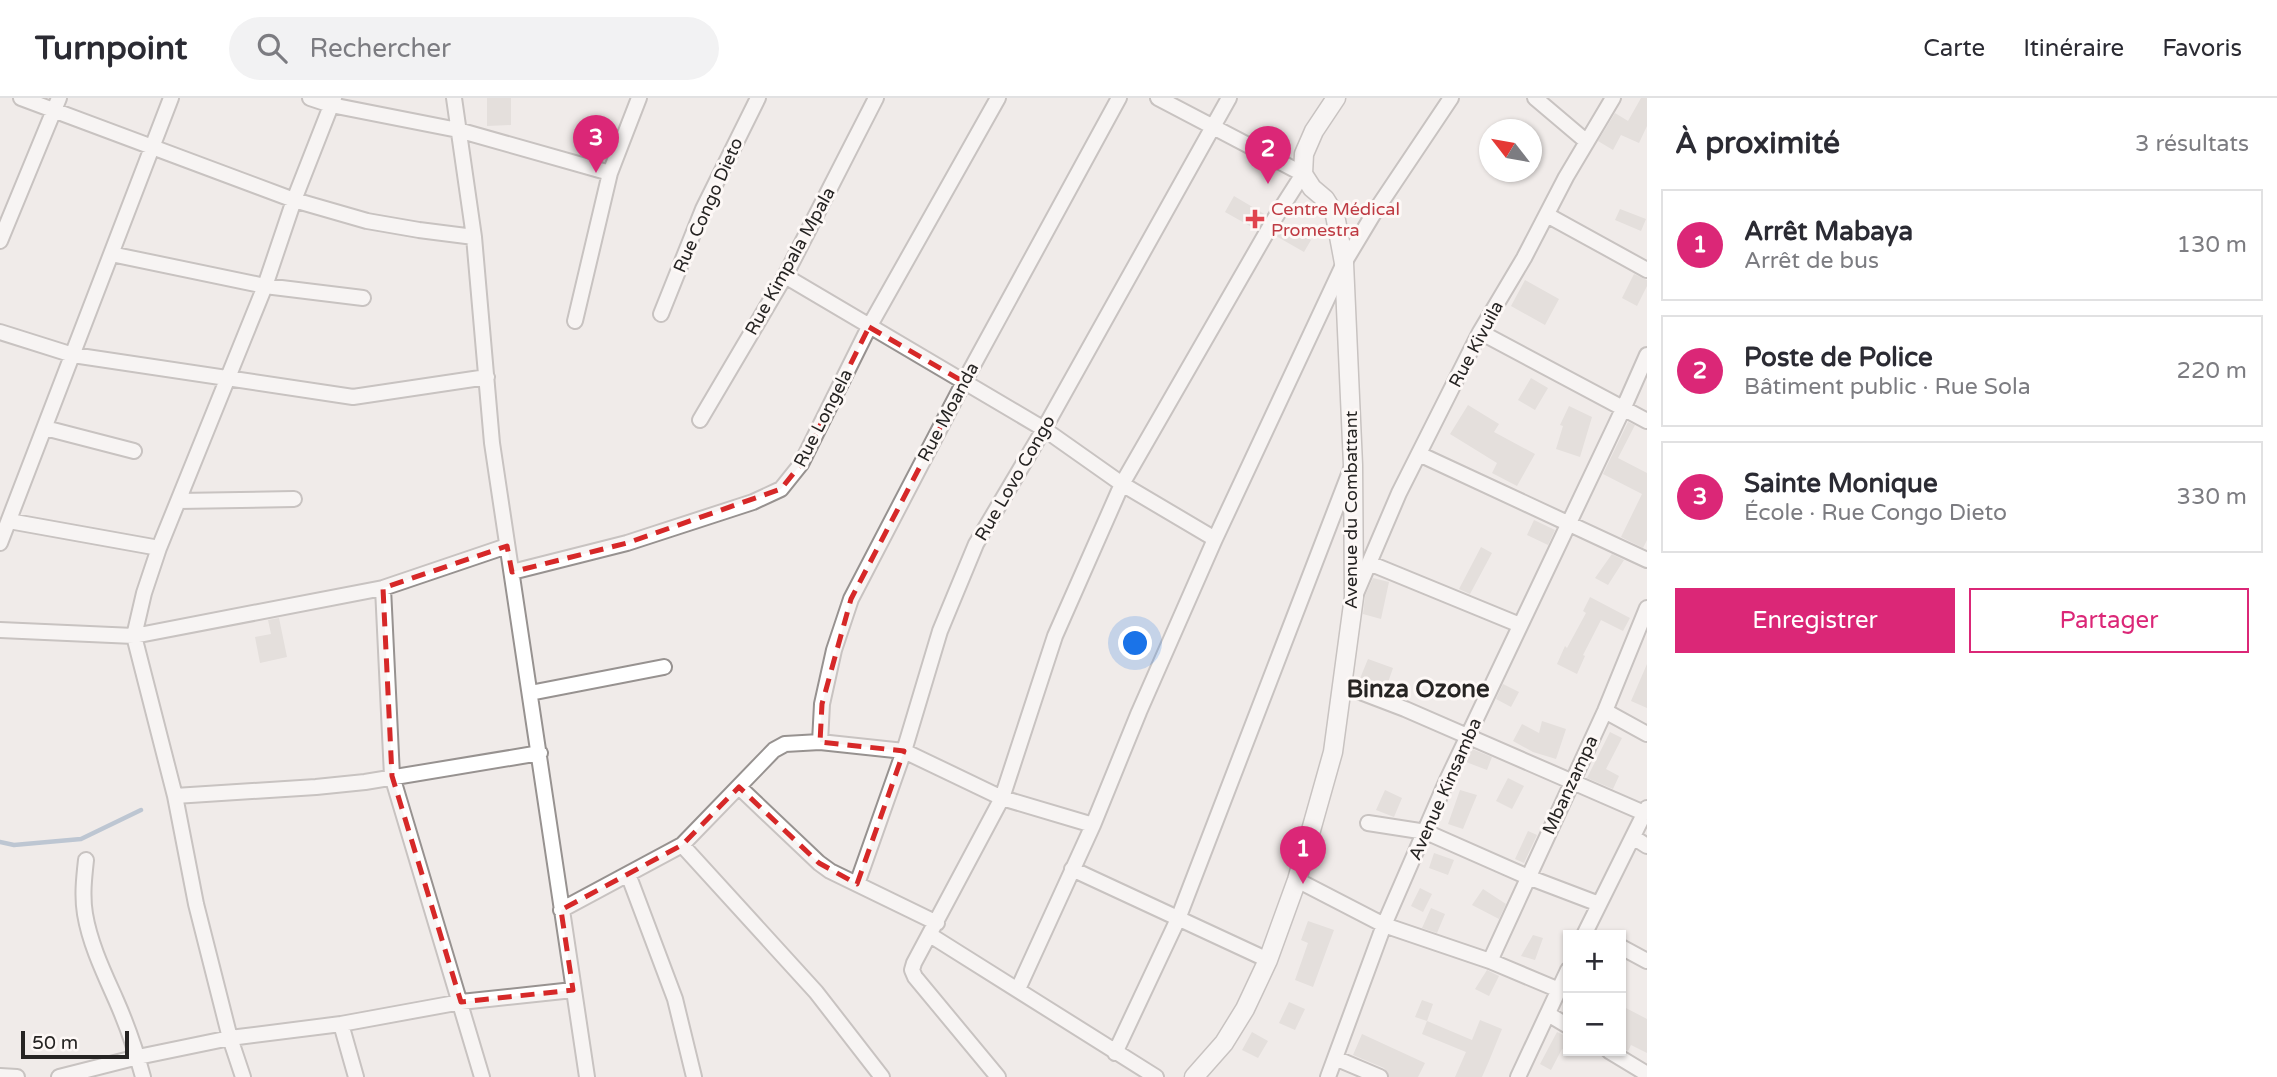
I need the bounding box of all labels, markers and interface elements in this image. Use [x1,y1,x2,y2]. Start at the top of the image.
search box [229,17,719,80]
text: Turnpoint [35,29,187,68]
icon: search [253,29,291,67]
text: Rechercher [309,33,451,64]
text: Carte [1923,34,1985,63]
text: Itinéraire [2023,34,2124,63]
text: Favoris [2162,34,2242,63]
pin: 3 [573,115,619,173]
north arrow [1479,119,1542,182]
text: À proximité [1675,125,1840,162]
pin: 2 [1245,126,1291,184]
text: 3 résultats [2135,130,2249,158]
street label: Rue Congo Dieto [668,134,748,276]
street label: Rue Kimpala Mpala [740,183,840,339]
place label: Centre Médical Promestra [1271,198,1400,241]
marker: Centre Médical Promestra [1245,209,1265,229]
text: Arrêt Mabaya [1744,216,1913,247]
text: 1 [1693,231,1707,259]
text: 130 m [2177,231,2247,259]
text: Arrêt de bus [1744,247,1879,275]
street label: Rue Kivuila [1444,297,1508,391]
text: Poste de Police [1744,342,1933,373]
text: 2 [1693,357,1707,385]
text: 220 m [2177,357,2247,385]
street label: Rue Moanda [913,359,983,465]
street label: Rue Longela [789,365,857,471]
text: Bâtiment public · Rue Sola [1744,373,2031,401]
street label: Rue Lovo Congo [970,411,1060,545]
street label: Avenue du Combattant [1340,411,1362,609]
text: Sainte Monique [1744,468,1938,499]
text: 3 [1693,483,1707,511]
text: 330 m [2177,483,2247,511]
text: École · Rue Congo Dieto [1744,499,2007,527]
button: Enregistrer [1675,588,1955,653]
button: Partager [1969,588,2249,653]
your location [1118,626,1152,660]
district label: Binza Ozone [1347,675,1490,704]
street label: Avenue Kinsamba [1404,714,1486,864]
street label: Mbanzampa [1537,732,1603,838]
pin: 1 [1280,826,1326,884]
map controls [1563,930,1626,1056]
button: + [1563,930,1626,993]
button: − [1563,993,1626,1056]
scale bar [21,1028,130,1060]
text: 50 m [32,1032,78,1054]

